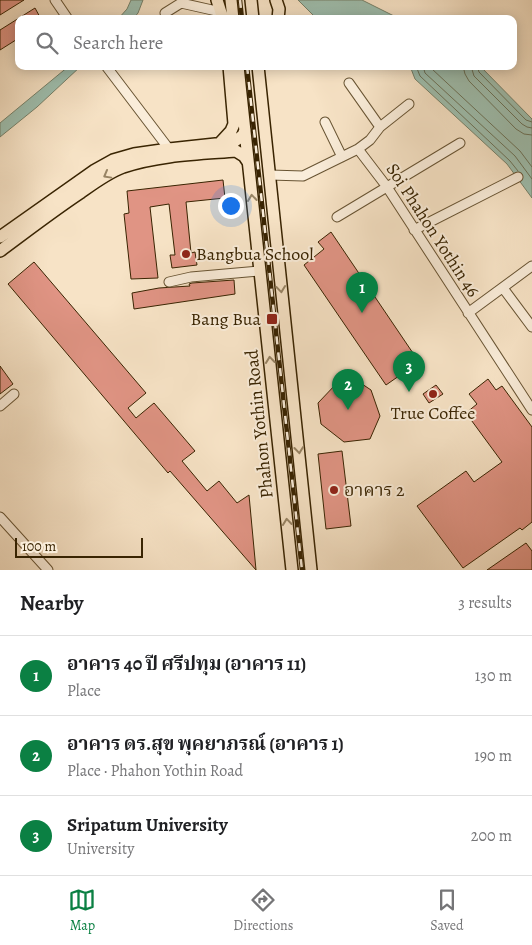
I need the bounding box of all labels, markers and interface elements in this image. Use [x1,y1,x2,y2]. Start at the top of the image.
search box [15,15,517,70]
icon: search [33,29,61,57]
text: Search here [73,30,163,56]
street label: Soi Phahon Yothin 46 [381,158,485,302]
one-way arrow [103,169,112,179]
your location [218,193,244,219]
one-way arrow [247,194,258,202]
place label: Bangbua School [196,242,314,266]
marker: Bangbua School [180,248,192,260]
pin: 1 [346,272,378,313]
one-way arrow [276,285,287,293]
place label: Bang Bua [191,307,262,331]
marker: Bang Bua [265,312,279,326]
street label: Phahon Yothin Road [239,348,279,500]
pin: 3 [393,351,425,392]
one-way arrow [265,356,276,364]
pin: 2 [332,369,364,410]
marker: True Coffee [427,388,439,400]
place label: True Coffee [391,401,475,425]
one-way arrow [293,447,304,455]
place label: อาคาร 2 [344,478,405,502]
marker: อาคาร 2 [328,484,340,496]
one-way arrow [282,517,293,525]
scale bar [15,535,142,558]
text: 100 m [22,537,56,556]
text: Nearby [20,589,83,617]
text: 3 results [458,592,512,614]
text: อาคาร 40 ปี ศรีปทุม (อาคาร 11) [67,651,306,677]
text: 1 [33,665,39,687]
text: 130 m [475,665,512,687]
text: Place [67,680,101,702]
text: อาคาร ดร.สุข พุคยาภรณ์ (อาคาร 1) [67,731,344,757]
text: 2 [32,745,40,767]
text: 190 m [474,745,512,767]
text: Place · Phahon Yothin Road [67,760,243,782]
text: Sripatum University [67,812,228,838]
text: 3 [33,825,39,847]
text: 200 m [471,825,512,847]
text: University [67,838,134,860]
tab: Map [68,886,96,935]
tab: Directions [233,886,293,935]
tab: Saved [430,886,464,935]

